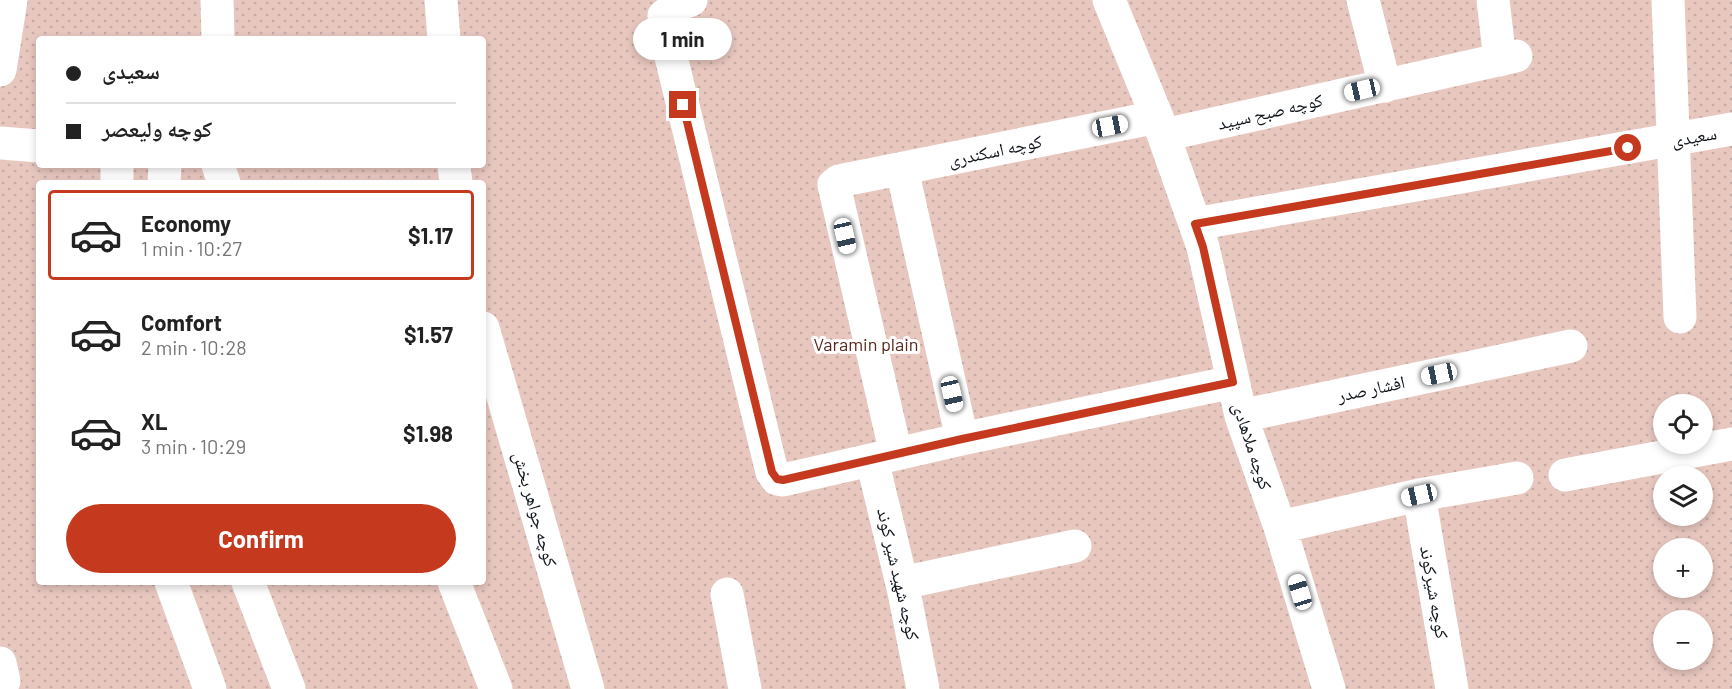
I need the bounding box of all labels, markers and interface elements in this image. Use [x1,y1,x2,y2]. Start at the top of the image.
callout: 1 min [634,18,732,60]
text: 1 min [661,27,704,51]
text: سعیدی [102,57,160,83]
car [1342,77,1382,103]
street label: کوچه صبح سپید [1215,88,1326,136]
route end [669,91,696,118]
car [1091,114,1129,138]
text: کوچه ولیعصر [102,115,212,141]
street label: سعیدی [1670,121,1718,152]
street label: کوچه اسکندری [946,129,1045,172]
route start [1614,134,1641,161]
icon: car [69,208,123,262]
text: Economy [141,210,231,236]
car [832,216,858,256]
text: $1.17 [408,222,453,248]
text: 1 min · 10:27 [141,236,242,260]
icon: car [69,307,123,361]
text: Comfort [141,309,222,335]
text: $1.57 [404,321,453,347]
park label: Varamin plain [814,333,919,355]
text: 2 min · 10:28 [141,335,247,359]
car [1420,361,1458,387]
street label: افشار صدر [1334,370,1407,406]
car [939,374,965,414]
map controls [1653,394,1713,670]
button: locate [1653,394,1713,454]
street label: کوچه ملاهادی [1228,400,1278,493]
icon: car [69,406,123,460]
text: XL [141,408,167,434]
text: $1.98 [403,420,453,446]
text: 3 min · 10:29 [141,434,246,458]
street label: کوچه جواهر بخش [508,449,563,570]
button: layers [1653,466,1713,526]
car [1399,482,1439,508]
button: Confirm [66,504,456,573]
street label: کوچه شهید شیر کوند [872,506,925,643]
button: + [1653,538,1713,598]
street label: کوچه شیرکوند [1415,544,1454,641]
car [1286,572,1314,612]
button: − [1653,610,1713,670]

